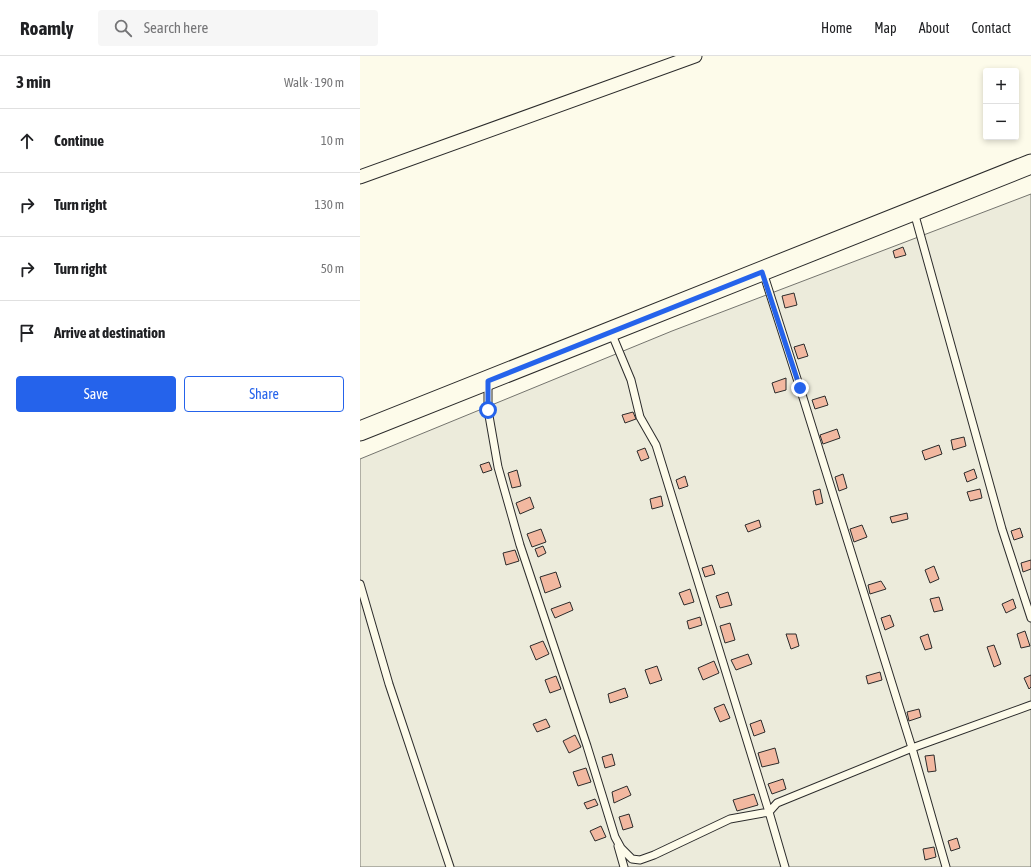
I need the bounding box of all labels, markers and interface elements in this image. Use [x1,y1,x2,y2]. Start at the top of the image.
search box [98,10,378,46]
text: Roamly [20,17,74,39]
icon: search [112,17,134,39]
text: Search here [144,19,208,36]
text: Home [821,20,852,36]
text: Map [874,20,897,36]
text: About [919,20,950,36]
text: Contact [972,20,1011,36]
map controls [983,68,1019,140]
button: + [983,68,1019,104]
text: 3 min [16,72,51,92]
text: Walk · 190 m [284,75,344,90]
button: − [983,104,1019,140]
icon: ahead [16,130,38,152]
text: Continue [54,132,104,149]
text: 10 m [321,133,344,148]
icon: right [16,194,38,216]
text: Turn right [54,196,107,213]
text: 130 m [315,197,344,212]
icon: right [16,258,38,280]
text: Turn right [54,260,107,277]
text: 50 m [321,261,344,276]
icon: arrive [16,322,38,344]
text: Arrive at destination [54,324,165,341]
button: Save [16,376,176,412]
button: Share [184,376,344,412]
route end [791,379,809,397]
route start [479,401,497,419]

